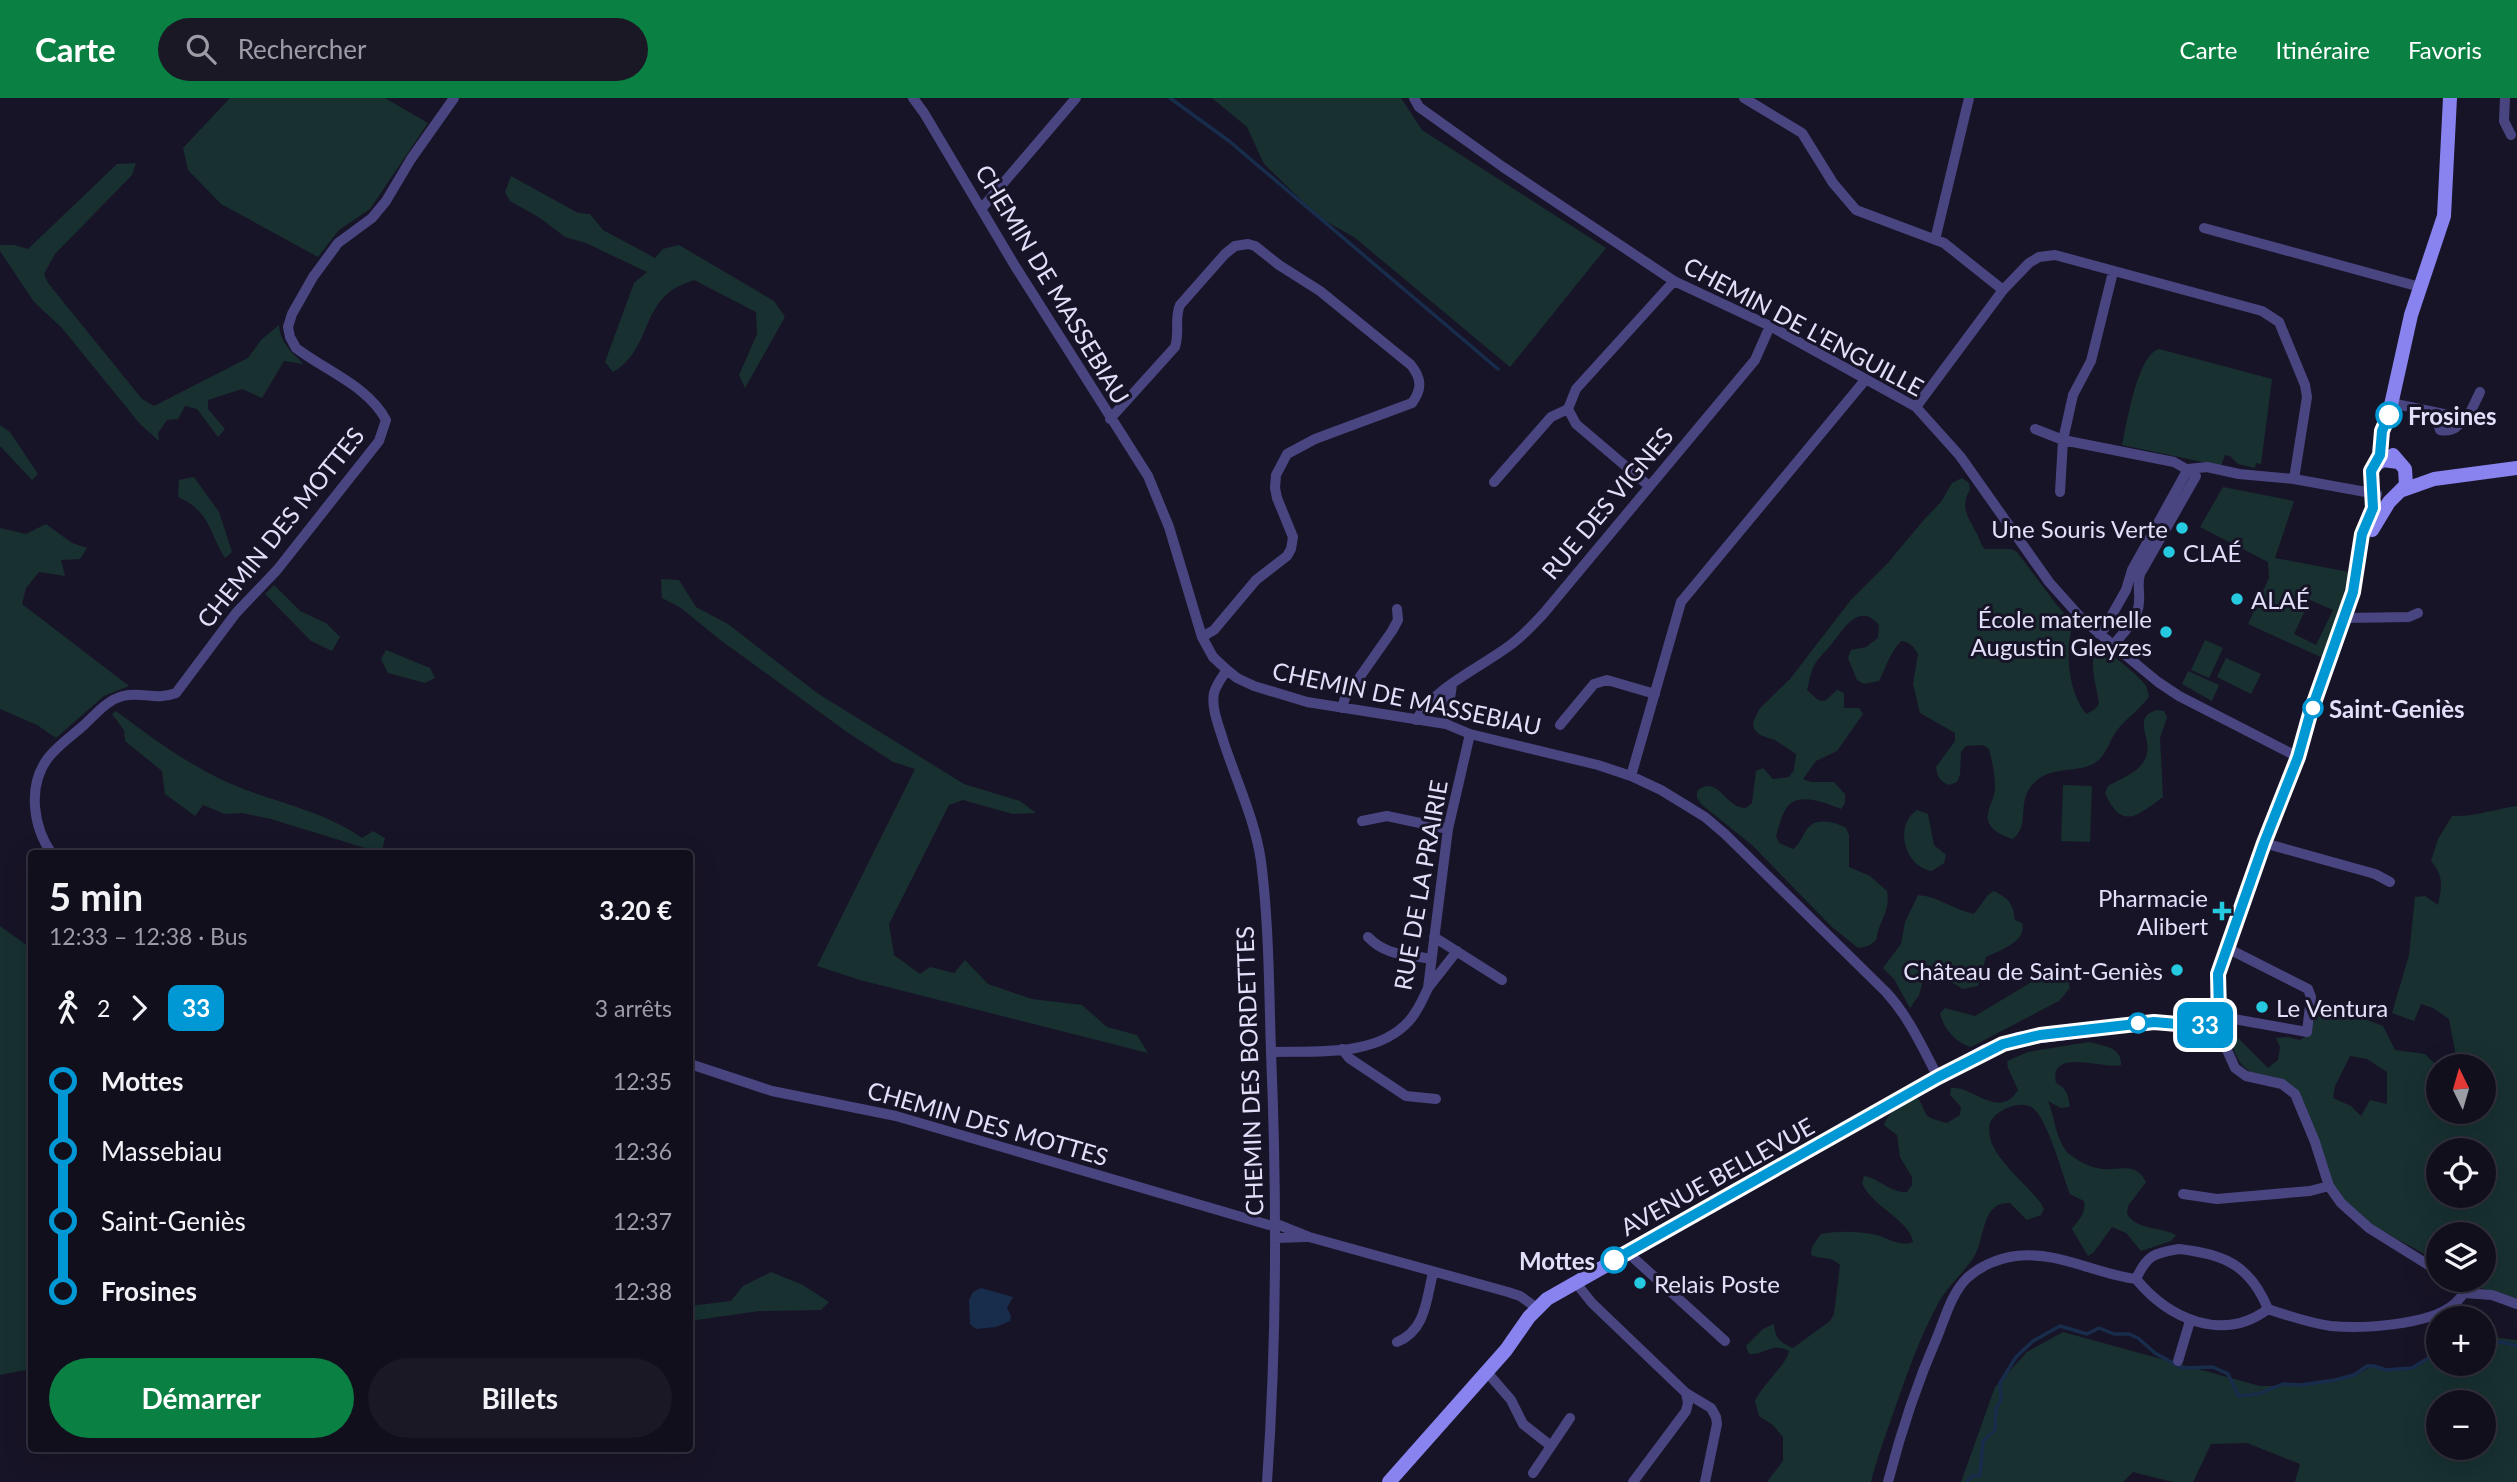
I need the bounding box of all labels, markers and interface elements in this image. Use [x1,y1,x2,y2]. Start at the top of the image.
search box [158,18,648,81]
text: Carte [35,29,116,69]
icon: search [182,30,220,68]
text: Rechercher [238,33,367,65]
text: Carte [2180,35,2238,64]
text: Itinéraire [2276,35,2370,64]
text: Favoris [2408,35,2482,64]
street label: CHEMIN DE MASSEBIAU [970,159,1136,409]
street label: CHEMIN DE L'ENGUILLE [1679,250,1929,402]
place label: Frosines [2408,401,2497,430]
marker: Frosines [2376,402,2402,428]
street label: CHEMIN DES MOTTES [190,421,370,633]
street label: RUE DES VIGNES [1535,421,1679,585]
place label: Une Souris Verte [1991,514,2168,543]
marker: Une Souris Verte [2174,520,2190,536]
place label: CLAÉ [2183,538,2241,567]
marker: CLAÉ [2161,544,2177,560]
place label: ALAÉ [2251,585,2310,614]
marker: ALAÉ [2229,591,2245,607]
place label: École maternelle Augustin Gleyzes [1971,604,2152,661]
marker: École maternelle Augustin Gleyzes [2158,624,2174,640]
street label: CHEMIN DE MASSEBIAU [1270,655,1544,741]
place label: Saint-Geniès [2329,694,2465,723]
marker: Saint-Geniès [2303,698,2323,718]
street label: RUE DE LA PRAIRIE [1387,778,1453,992]
text: 5 min [49,873,143,919]
place label: Pharmacie Alibert [2098,883,2208,940]
text: 3.20 € [599,894,672,926]
marker: Pharmacie Alibert [2214,903,2230,919]
text: 12:33 – 12:38 · Bus [49,922,248,950]
street label: CHEMIN DES BORDETTES [1229,926,1269,1216]
place label: Château de Saint-Geniès [1903,956,2163,985]
marker: Château de Saint-Geniès [2169,962,2185,978]
icon: walk [49,989,87,1027]
icon: forward [120,989,158,1027]
text: 33 [182,993,210,1022]
place label: Le Ventura [2276,993,2388,1022]
text: 2 [97,994,110,1022]
text: 3 arrêts [595,994,672,1022]
marker: Le Ventura [2254,999,2270,1015]
line badge: 33 [2174,1002,2236,1048]
text: 33 [2191,1010,2219,1039]
unlabelled marker [2128,1013,2148,1033]
north arrow [2426,1054,2496,1124]
map controls [2426,1054,2496,1460]
text: Mottes [101,1065,183,1097]
text: 12:35 [613,1067,672,1095]
street label: CHEMIN DES MOTTES [864,1075,1112,1171]
street label: AVENUE BELLEVUE [1615,1111,1819,1241]
text: Massebiau [101,1135,222,1167]
text: 12:36 [613,1137,672,1165]
button: locate [2426,1138,2496,1208]
text: Saint-Geniès [101,1205,246,1237]
text: 12:37 [613,1207,672,1235]
button: layers [2426,1222,2496,1292]
place label: Mottes [1519,1246,1595,1275]
marker: Mottes [1601,1247,1627,1273]
place label: Relais Poste [1654,1269,1780,1298]
text: Frosines [101,1275,197,1307]
marker: Relais Poste [1632,1275,1648,1291]
text: 12:38 [613,1277,672,1305]
button: + [2426,1306,2496,1376]
button: Démarrer [49,1358,354,1438]
button: Billets [368,1358,672,1438]
button: − [2426,1390,2496,1460]

